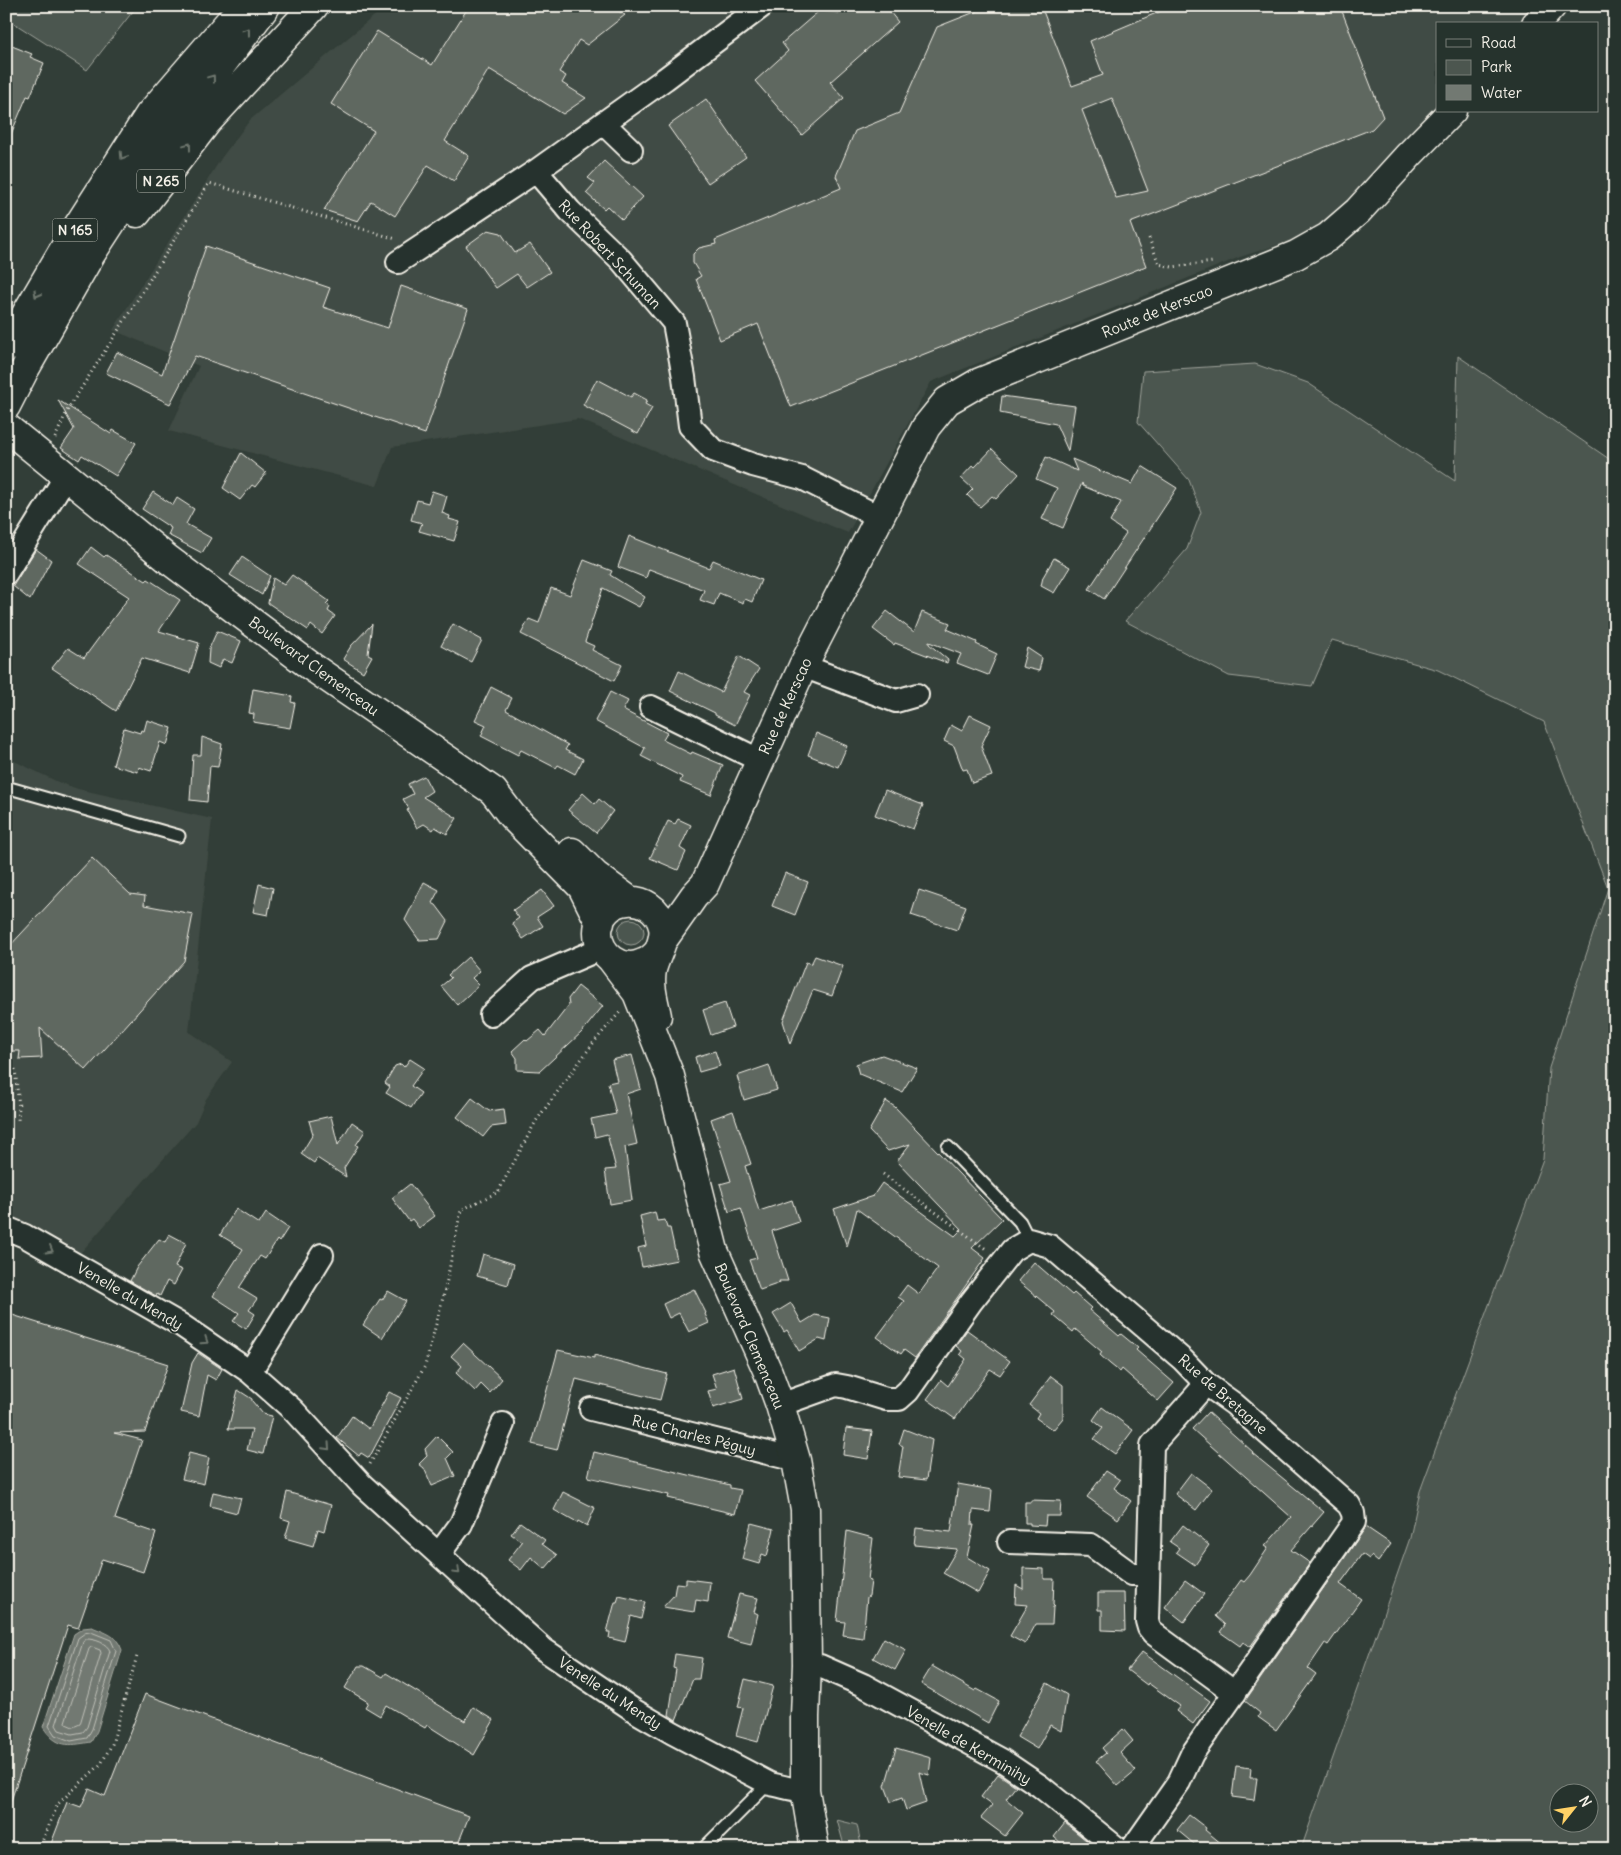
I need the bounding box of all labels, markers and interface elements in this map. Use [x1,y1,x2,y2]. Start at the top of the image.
legend [1436,22,1598,112]
one-way arrow [241,27,250,37]
text: Road [1481,33,1516,52]
text: Park [1481,57,1512,76]
one-way arrow [206,74,215,84]
text: Water [1481,83,1522,102]
one-way arrow [183,143,191,152]
one-way arrow [120,151,129,160]
road number: N 265 [137,170,185,192]
street label: Rue Robert Schuman [554,195,666,313]
road number: N 165 [52,218,98,242]
street label: Route de Kerscao [1099,280,1215,342]
one-way arrow [34,289,44,298]
street label: Boulevard Clemenceau [245,612,383,720]
street label: Rue de Kerscao [754,655,816,757]
one-way arrow [44,1244,53,1254]
street label: Venelle du Mendy [74,1258,186,1334]
street label: Boulevard Clemenceau [711,1260,789,1412]
one-way arrow [199,1335,209,1344]
street label: Rue de Bretagne [1174,1350,1272,1438]
street label: Rue Charles Péguy [630,1410,758,1460]
one-way arrow [321,1442,330,1451]
one-way arrow [452,1565,461,1574]
street label: Venelle du Mendy [555,1653,665,1733]
street label: Venelle de Kerminihy [903,1701,1035,1789]
north arrow [1548,1782,1598,1832]
text: N [1575,1793,1595,1810]

